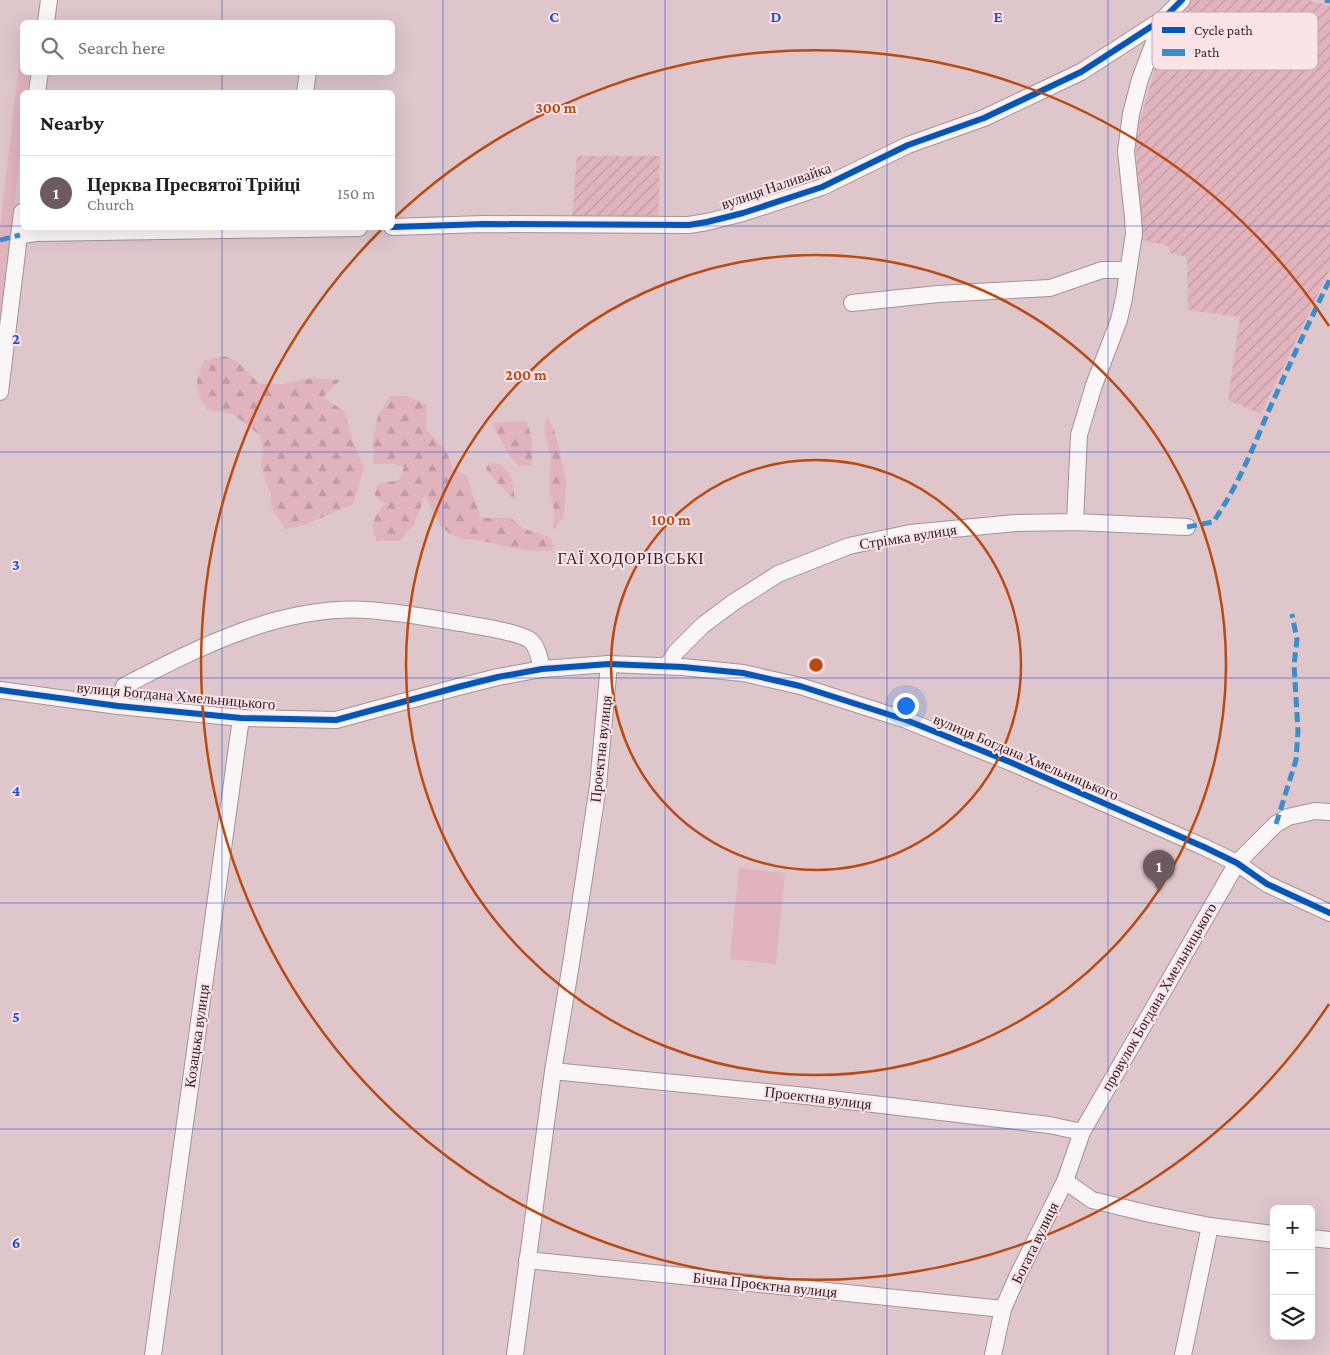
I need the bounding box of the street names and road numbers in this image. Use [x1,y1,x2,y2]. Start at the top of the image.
street label: вулиця Наливайка [719,160,833,212]
street label: Стрімка вулиця [858,521,958,553]
street label: вулиця Богдана Хмельницького [76,679,276,713]
street label: Проектна вулиця [587,695,615,803]
street label: вулиця Богдана Хмельницького [931,711,1121,803]
street label: провулок Богдана Хмельницького [1098,900,1220,1094]
street label: Козацька вулиця [182,983,212,1089]
street label: Проектна вулиця [764,1083,873,1113]
street label: Богата вулиця [1008,1200,1062,1286]
street label: Бічна Проєктна вулиця [692,1269,838,1301]

